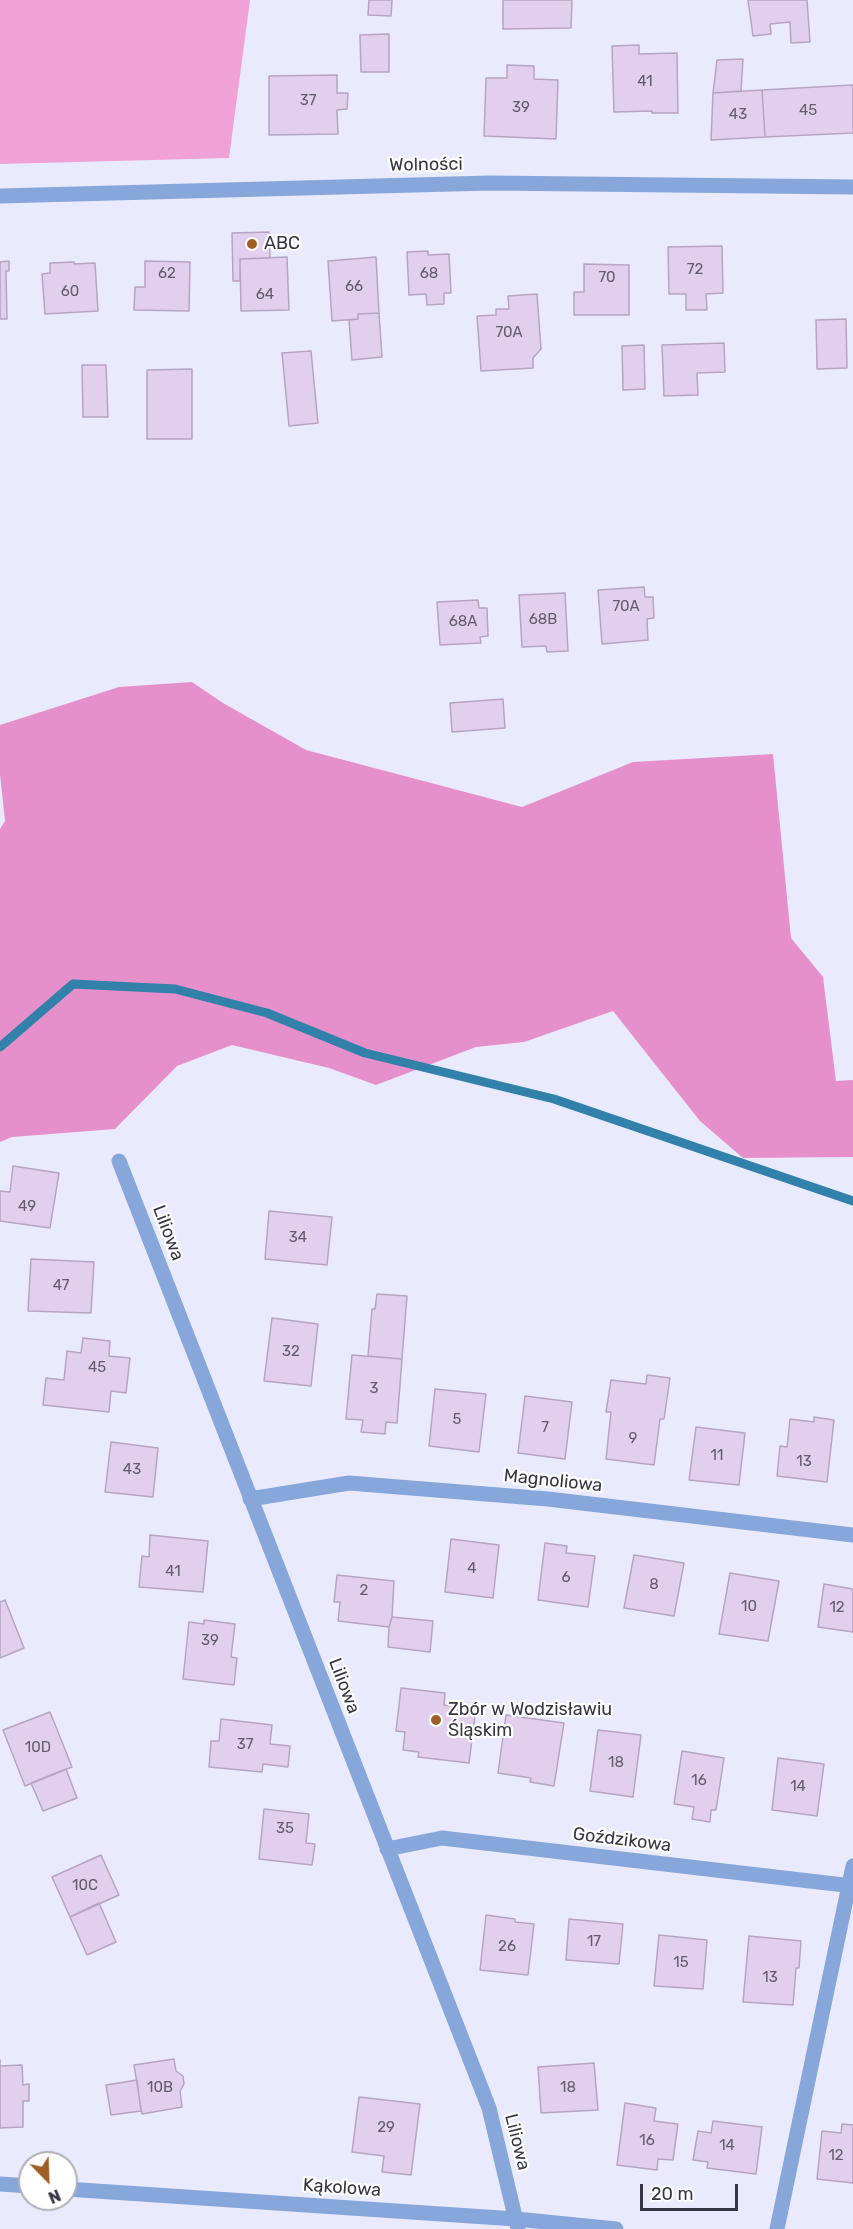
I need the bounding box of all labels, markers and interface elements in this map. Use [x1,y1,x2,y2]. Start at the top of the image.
house number: 41 [637,73,653,91]
house number: 37 [300,92,316,110]
house number: 39 [512,99,530,117]
house number: 45 [799,102,817,120]
house number: 43 [729,106,747,124]
street label: Wolności [389,154,463,176]
place label: ABC [264,233,300,255]
marker: ABC [245,237,259,251]
house number: 72 [687,261,703,279]
house number: 62 [158,265,176,283]
house number: 68 [420,265,438,283]
house number: 70 [598,269,616,287]
house number: 66 [345,278,363,296]
house number: 60 [61,283,79,301]
house number: 64 [256,286,274,304]
house number: 70A [495,324,523,342]
house number: 70A [612,598,640,616]
house number: 68B [529,611,557,629]
house number: 68A [449,613,477,631]
house number: 49 [18,1198,36,1216]
street label: Liliowa [148,1202,188,1264]
house number: 34 [289,1229,307,1247]
house number: 47 [53,1277,69,1295]
house number: 32 [282,1343,300,1361]
house number: 45 [88,1359,106,1377]
house number: 3 [369,1380,379,1398]
house number: 5 [453,1411,461,1429]
house number: 7 [541,1419,549,1437]
house number: 9 [629,1430,637,1448]
house number: 11 [711,1447,723,1465]
house number: 13 [796,1453,812,1471]
house number: 43 [123,1461,141,1479]
street label: Magnoliowa [503,1465,603,1497]
house number: 4 [467,1560,477,1578]
house number: 41 [165,1563,181,1581]
house number: 6 [561,1569,571,1587]
house number: 8 [649,1576,659,1594]
house number: 2 [360,1582,368,1600]
house number: 10 [741,1598,757,1616]
house number: 12 [829,1599,845,1617]
house number: 39 [201,1632,219,1650]
street label: Liliowa [324,1655,364,1717]
place label: Zbór w Wodzisławiu Śląskim [448,1699,612,1742]
marker: Zbór w Wodzisławiu Śląskim [429,1713,443,1727]
house number: 37 [237,1736,253,1754]
house number: 10D [25,1739,51,1757]
house number: 18 [608,1754,624,1772]
house number: 16 [691,1772,707,1790]
house number: 14 [790,1778,806,1796]
house number: 35 [276,1820,294,1838]
street label: Goździkowa [572,1823,672,1857]
house number: 10C [72,1877,98,1895]
house number: 17 [587,1933,601,1951]
house number: 26 [498,1938,516,1956]
house number: 15 [673,1954,689,1972]
house number: 13 [762,1969,778,1987]
house number: 10B [147,2079,173,2097]
house number: 18 [560,2079,576,2097]
street label: Liliowa [500,2112,534,2172]
house number: 29 [377,2119,395,2137]
house number: 16 [639,2132,655,2150]
house number: 14 [719,2137,735,2155]
house number: 12 [828,2147,844,2165]
north arrow [18,2151,78,2211]
scale bar [643,2172,740,2210]
street label: Kąkolowa [302,2174,382,2202]
text: 20 m [651,2183,693,2205]
text: N [45,2185,63,2207]

